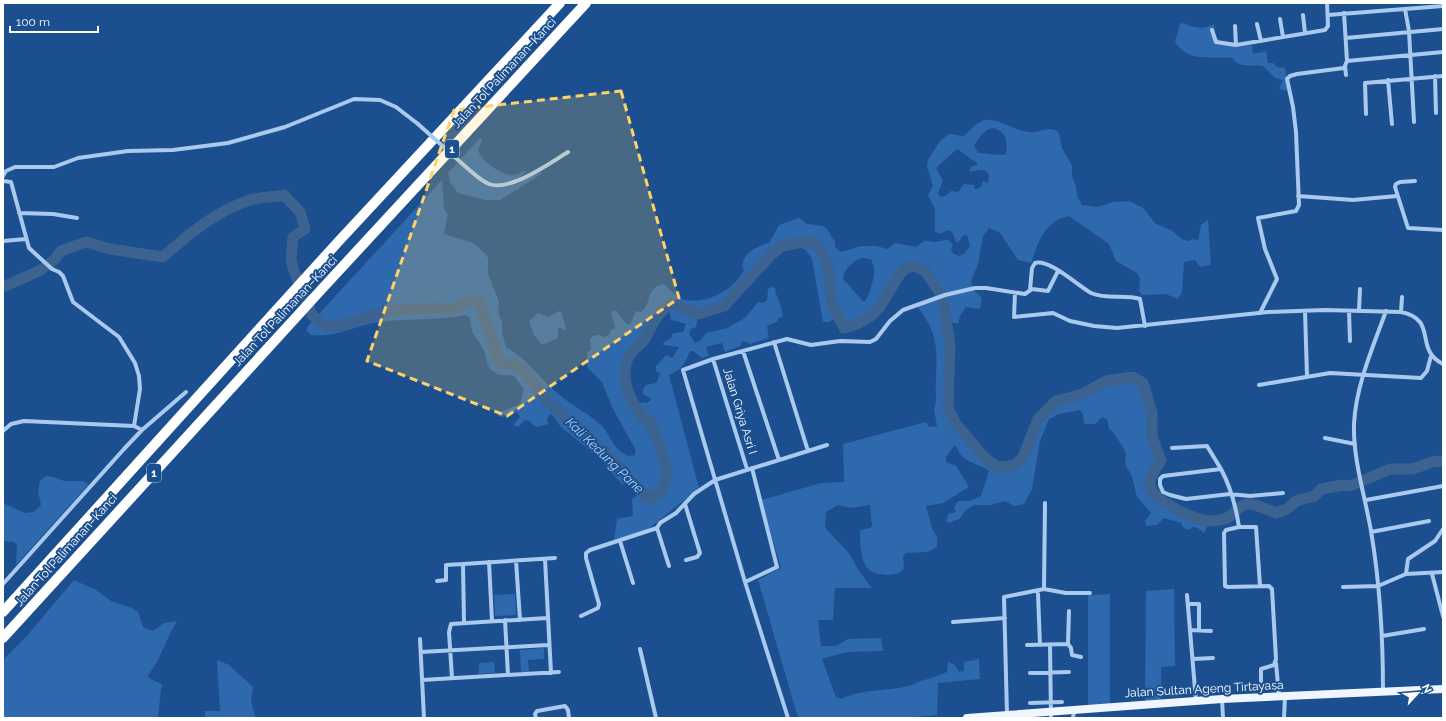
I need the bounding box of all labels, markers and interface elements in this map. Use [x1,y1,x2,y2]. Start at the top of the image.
scale bar [10,8,98,34]
text: 100 m [16,15,50,29]
street label: Jalan Tol Palimanan–Kanci [449,15,559,131]
road number: 1 [445,140,459,158]
street label: Jalan Tol Palimanan–Kanci [230,253,340,369]
street label: Jalan Griya Asri I [720,366,760,456]
water label: Kali Kedung Pane [563,414,647,496]
road number: 1 [147,464,161,482]
street label: Jalan Tol Palimanan–Kanci [12,491,120,609]
north arrow [1398,673,1438,713]
street label: Jalan Sultan Ageng Tirtayasa [1124,678,1284,700]
text: N [1419,682,1434,695]

